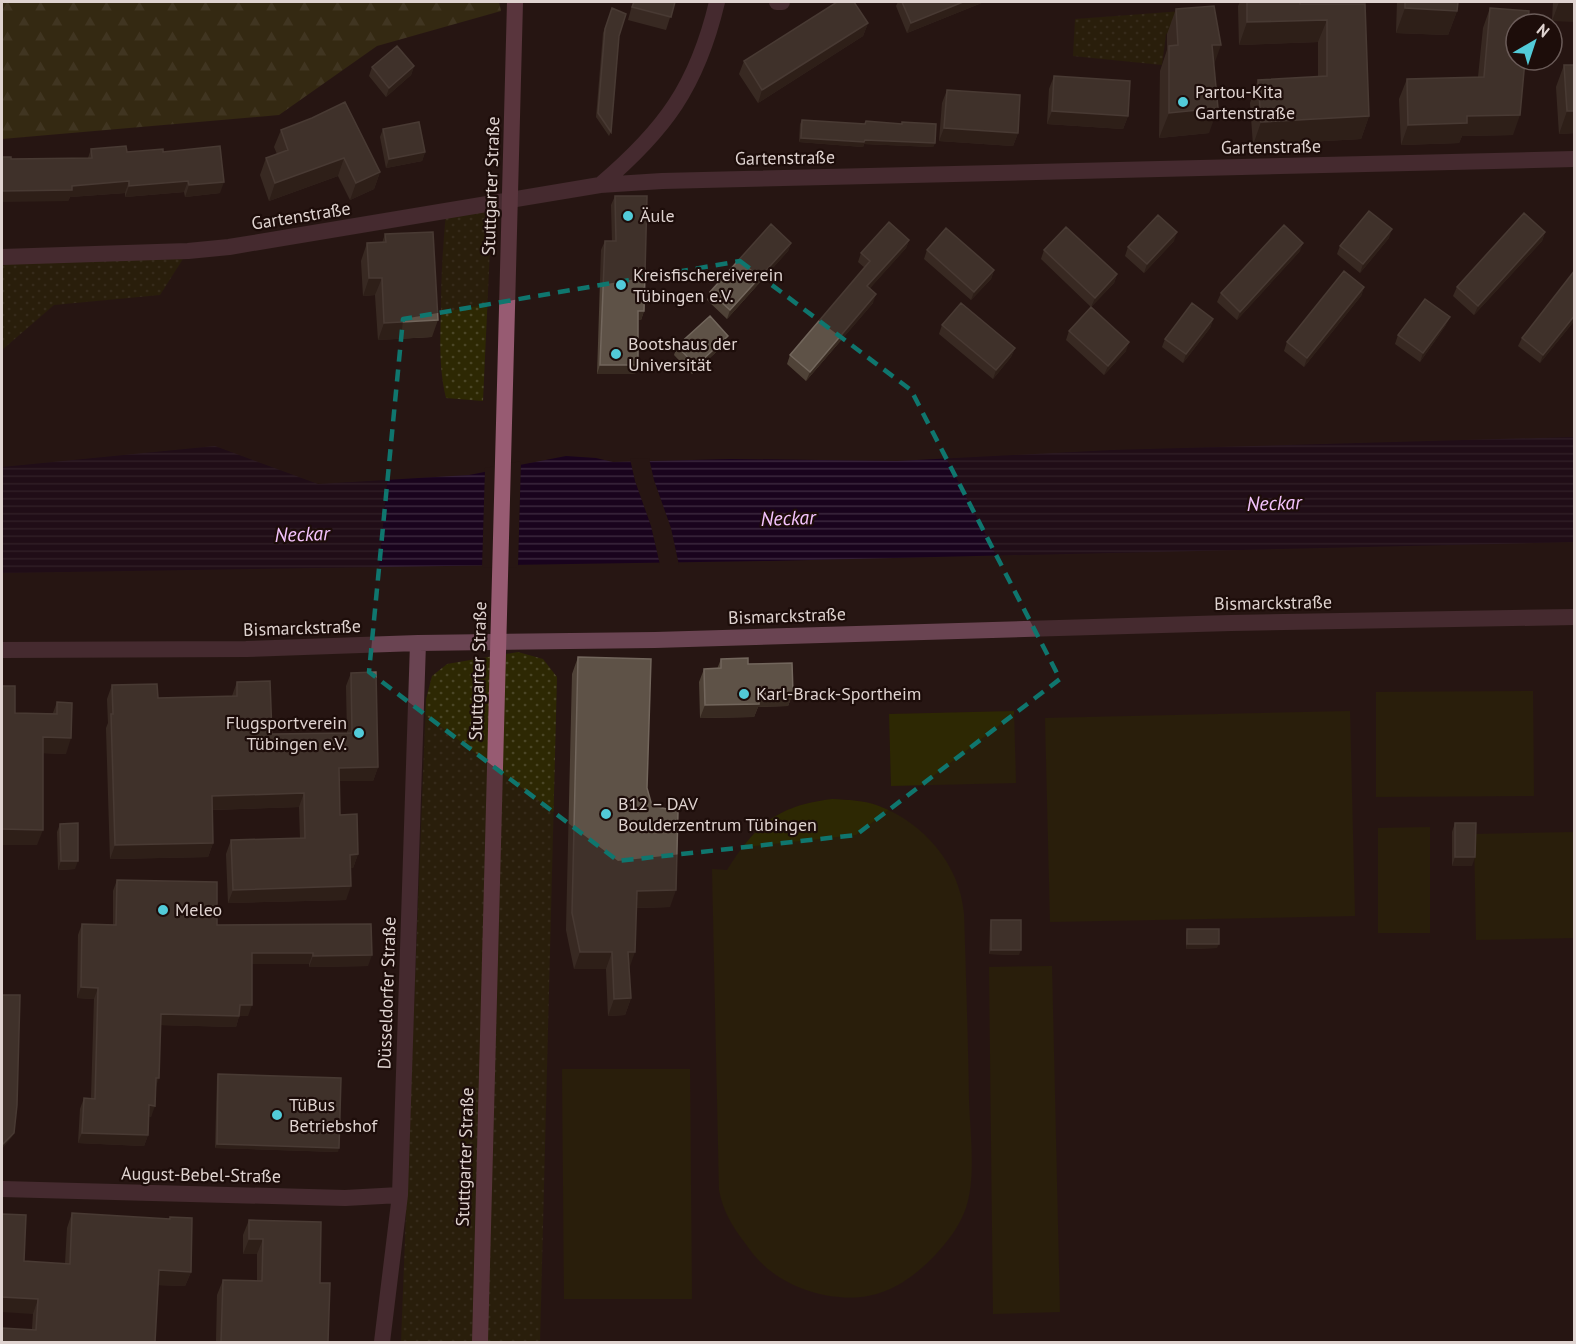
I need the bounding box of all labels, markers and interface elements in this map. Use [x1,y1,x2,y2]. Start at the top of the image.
north arrow [1504,12,1564,72]
text: N [1533,19,1554,41]
place label: Partou-Kita Gartenstraße [1195,80,1295,124]
marker: Partou-Kita Gartenstraße [1176,95,1190,109]
street label: Stuttgarter Straße [477,116,504,256]
street label: Gartenstraße [1221,134,1321,159]
street label: Gartenstraße [735,145,835,170]
street label: Gartenstraße [250,196,352,235]
place label: Äule [640,204,675,227]
marker: Äule [621,209,635,223]
place label: Kreisfischereiverein Tübingen e.V. [633,263,783,307]
marker: Kreisfischereiverein Tübingen e.V. [614,278,628,292]
place label: Bootshaus der Universität [628,332,737,376]
marker: Bootshaus der Universität [609,347,623,361]
water label: Neckar [1246,489,1304,517]
water label: Neckar [760,504,818,532]
water label: Neckar [274,520,332,548]
street label: Bismarckstraße [1214,590,1332,615]
street label: Stuttgarter Straße [464,601,491,741]
street label: Bismarckstraße [728,602,846,629]
street label: Bismarckstraße [243,614,361,641]
place label: Karl-Brack-Sportheim [756,682,921,705]
marker: Karl-Brack-Sportheim [737,687,751,701]
place label: Flugsportverein Tübingen e.V. [226,711,347,755]
marker: Flugsportverein Tübingen e.V. [352,726,366,740]
place label: B12 – DAV Boulderzentrum Tübingen [618,792,817,836]
marker: B12 – DAV Boulderzentrum Tübingen [599,807,613,821]
place label: Meleo [175,898,222,921]
marker: Meleo [156,903,170,917]
street label: Düsseldorfer Straße [372,916,401,1070]
street label: Stuttgarter Straße [451,1087,478,1227]
place label: TüBus Betriebshof [289,1093,378,1137]
marker: TüBus Betriebshof [270,1108,284,1122]
street label: August-Bebel-Straße [121,1162,281,1187]

